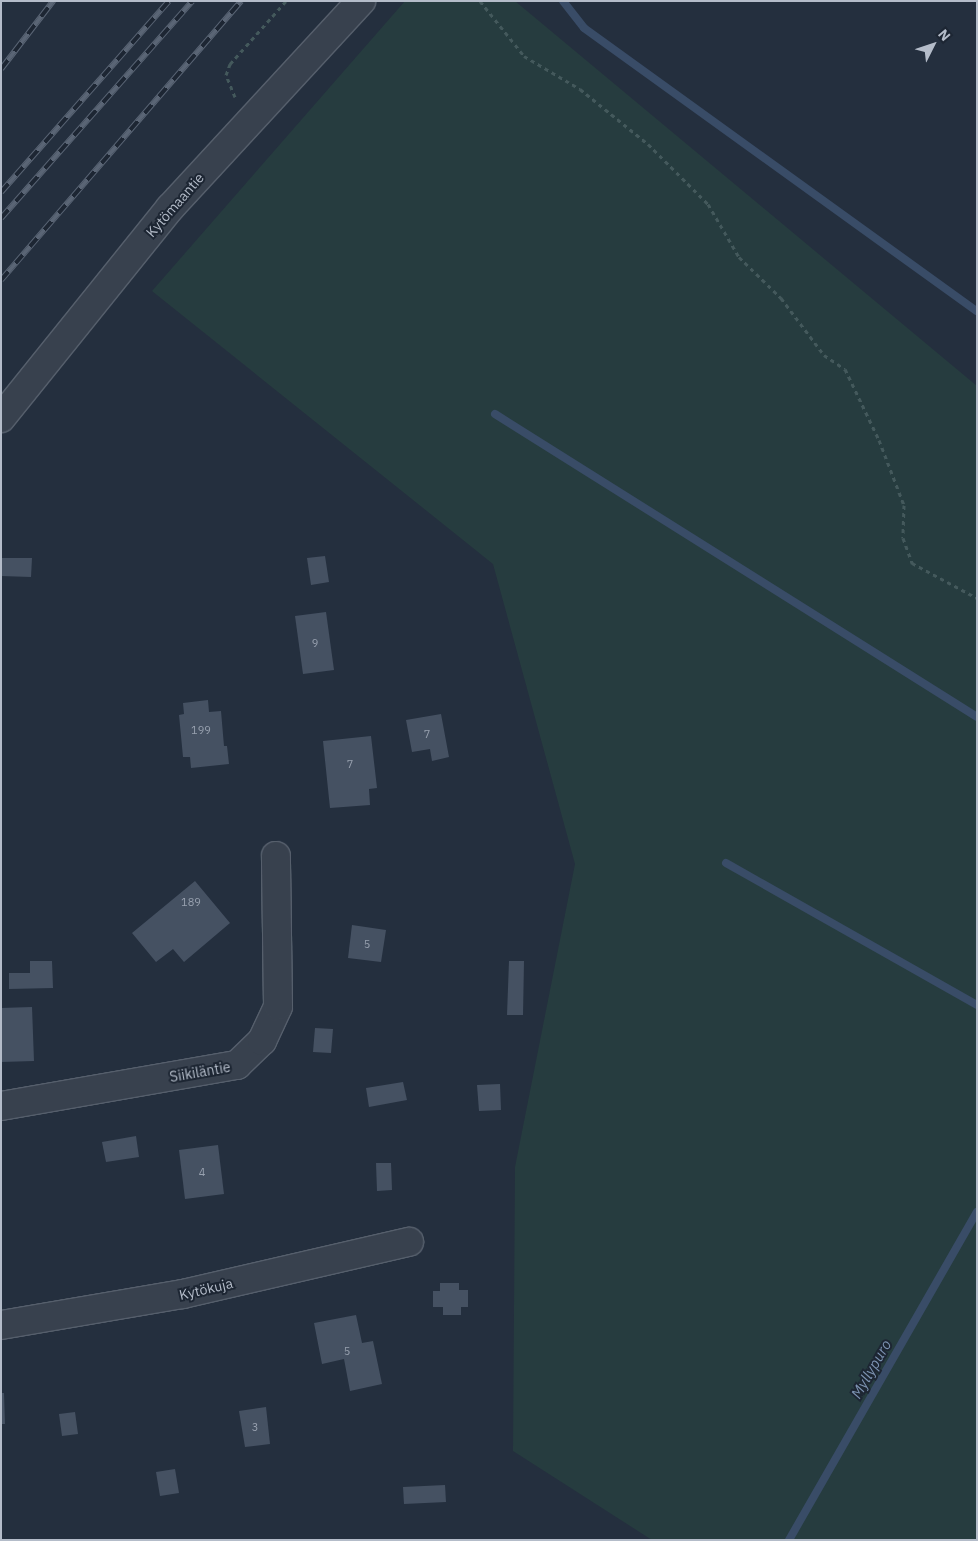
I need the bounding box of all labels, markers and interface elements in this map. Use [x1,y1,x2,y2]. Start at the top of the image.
north arrow [908,20,958,70]
text: N [934,25,954,45]
street label: Kytömaantie [143,169,207,241]
house number: 9 [312,636,318,650]
house number: 199 [191,723,211,737]
house number: 7 [424,727,430,741]
house number: 7 [347,757,353,771]
house number: 189 [181,895,201,909]
house number: 5 [364,937,370,951]
street label: Siikiläntie [168,1058,232,1086]
house number: 4 [199,1165,205,1179]
street label: Kytökuja [178,1275,234,1303]
water label: Myllypuro [847,1336,895,1402]
house number: 5 [344,1344,350,1358]
house number: 3 [252,1420,258,1434]

